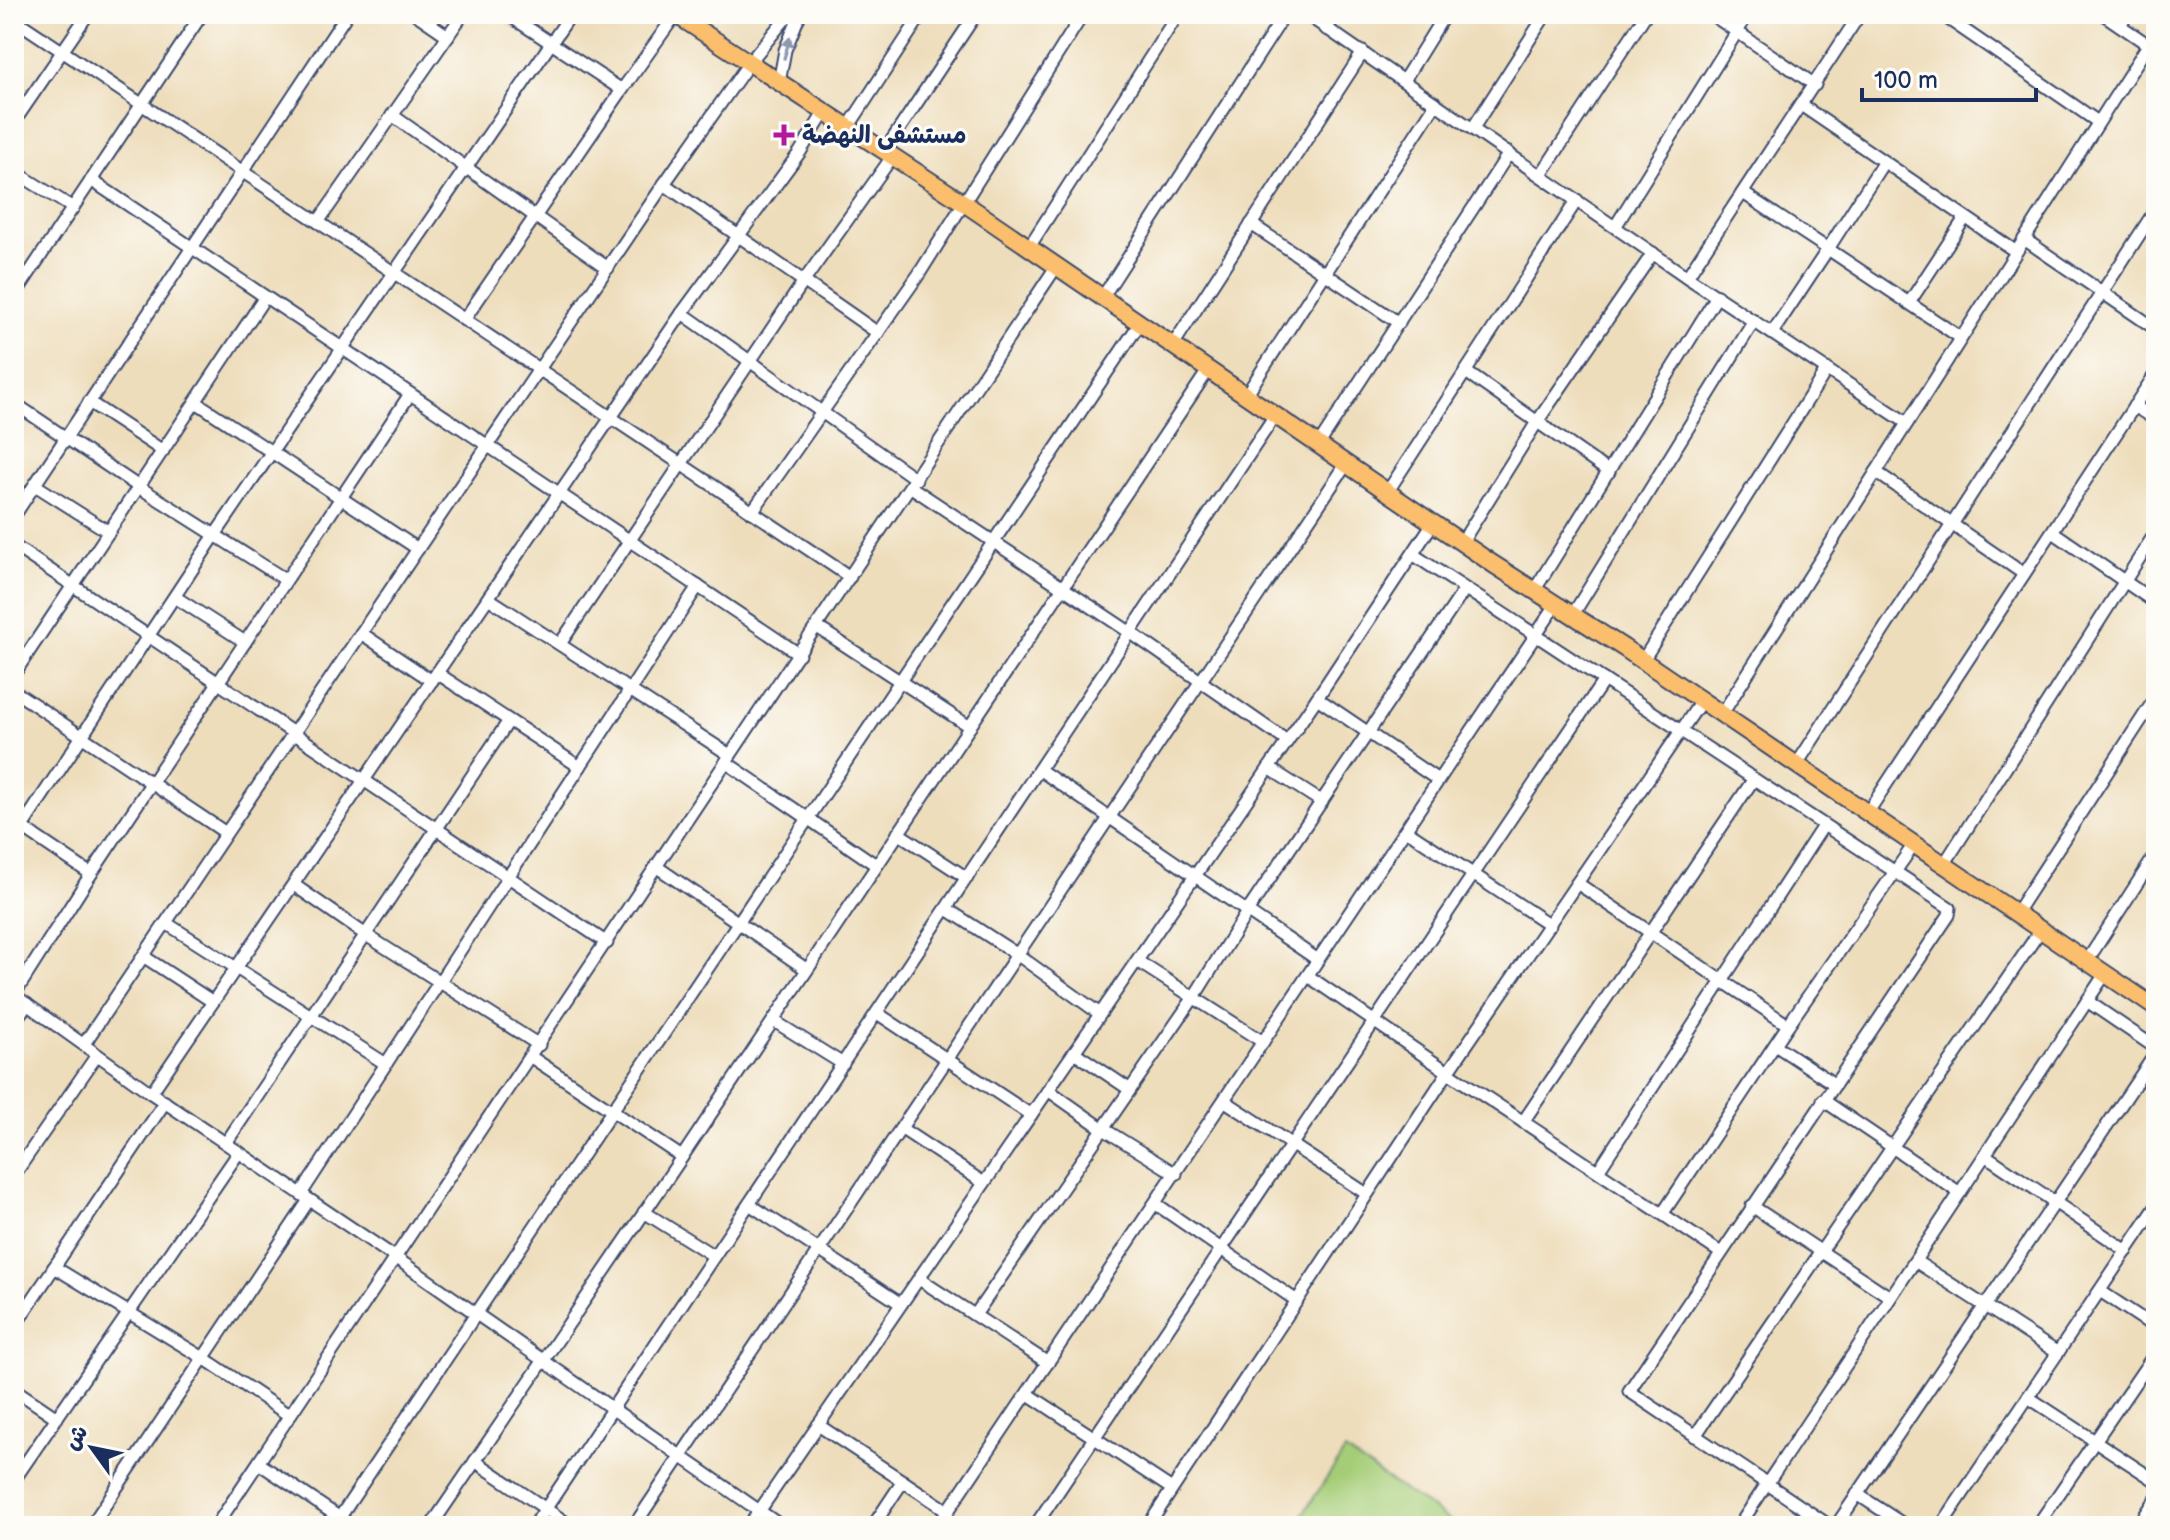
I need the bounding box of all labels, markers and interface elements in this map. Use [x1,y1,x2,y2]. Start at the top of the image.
one-way arrow [781,35,794,59]
scale bar [1862,52,2036,102]
text: 100 m [1874,66,1938,95]
place label: مستشفى النهضة [802,121,966,150]
marker: مستشفى النهضة [773,124,795,146]
north arrow [52,1408,132,1488]
text: ش [59,1420,94,1455]

